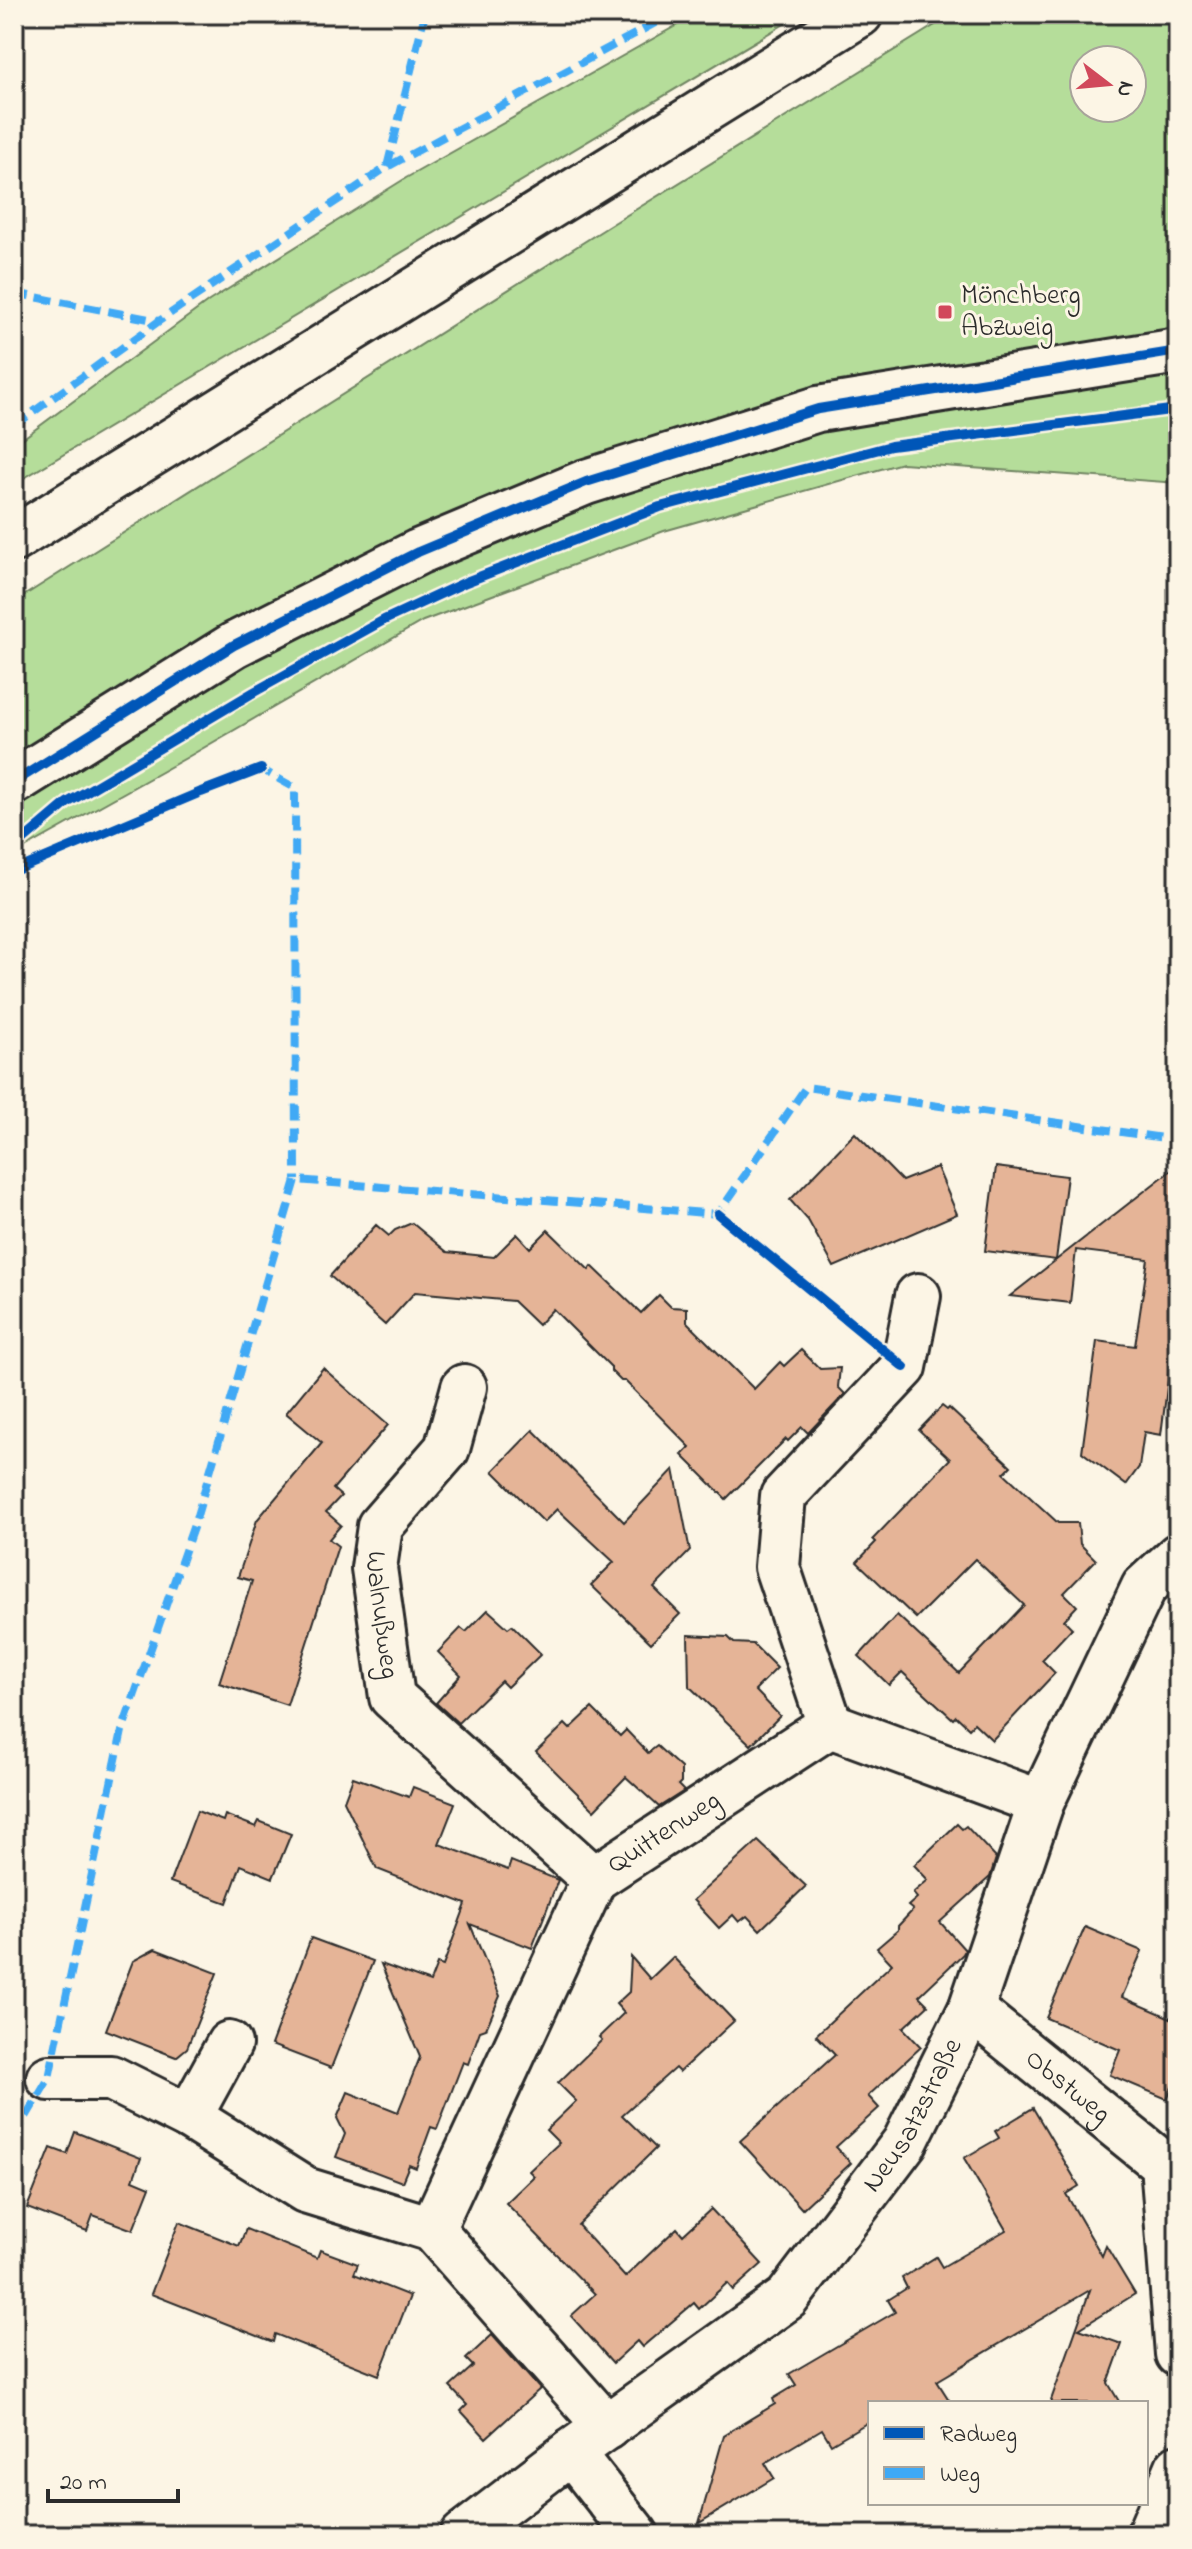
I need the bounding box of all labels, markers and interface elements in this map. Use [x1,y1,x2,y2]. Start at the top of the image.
north arrow [1068,44,1148,124]
text: N [1107,77,1142,100]
place label: Mönchberg Abzweig [961,276,1081,349]
marker: Mönchberg Abzweig [936,303,954,321]
street label: Walnußweg [353,1548,410,1682]
street label: Quittenweg [600,1781,729,1885]
street label: Neusatzstraße [853,2031,974,2202]
street label: Obstweg [1016,2039,1119,2134]
legend [868,2401,1148,2505]
text: Radweg [940,2418,1017,2453]
scale bar [48,2453,178,2503]
text: Weg [940,2458,980,2493]
text: 20 m [60,2466,107,2501]

